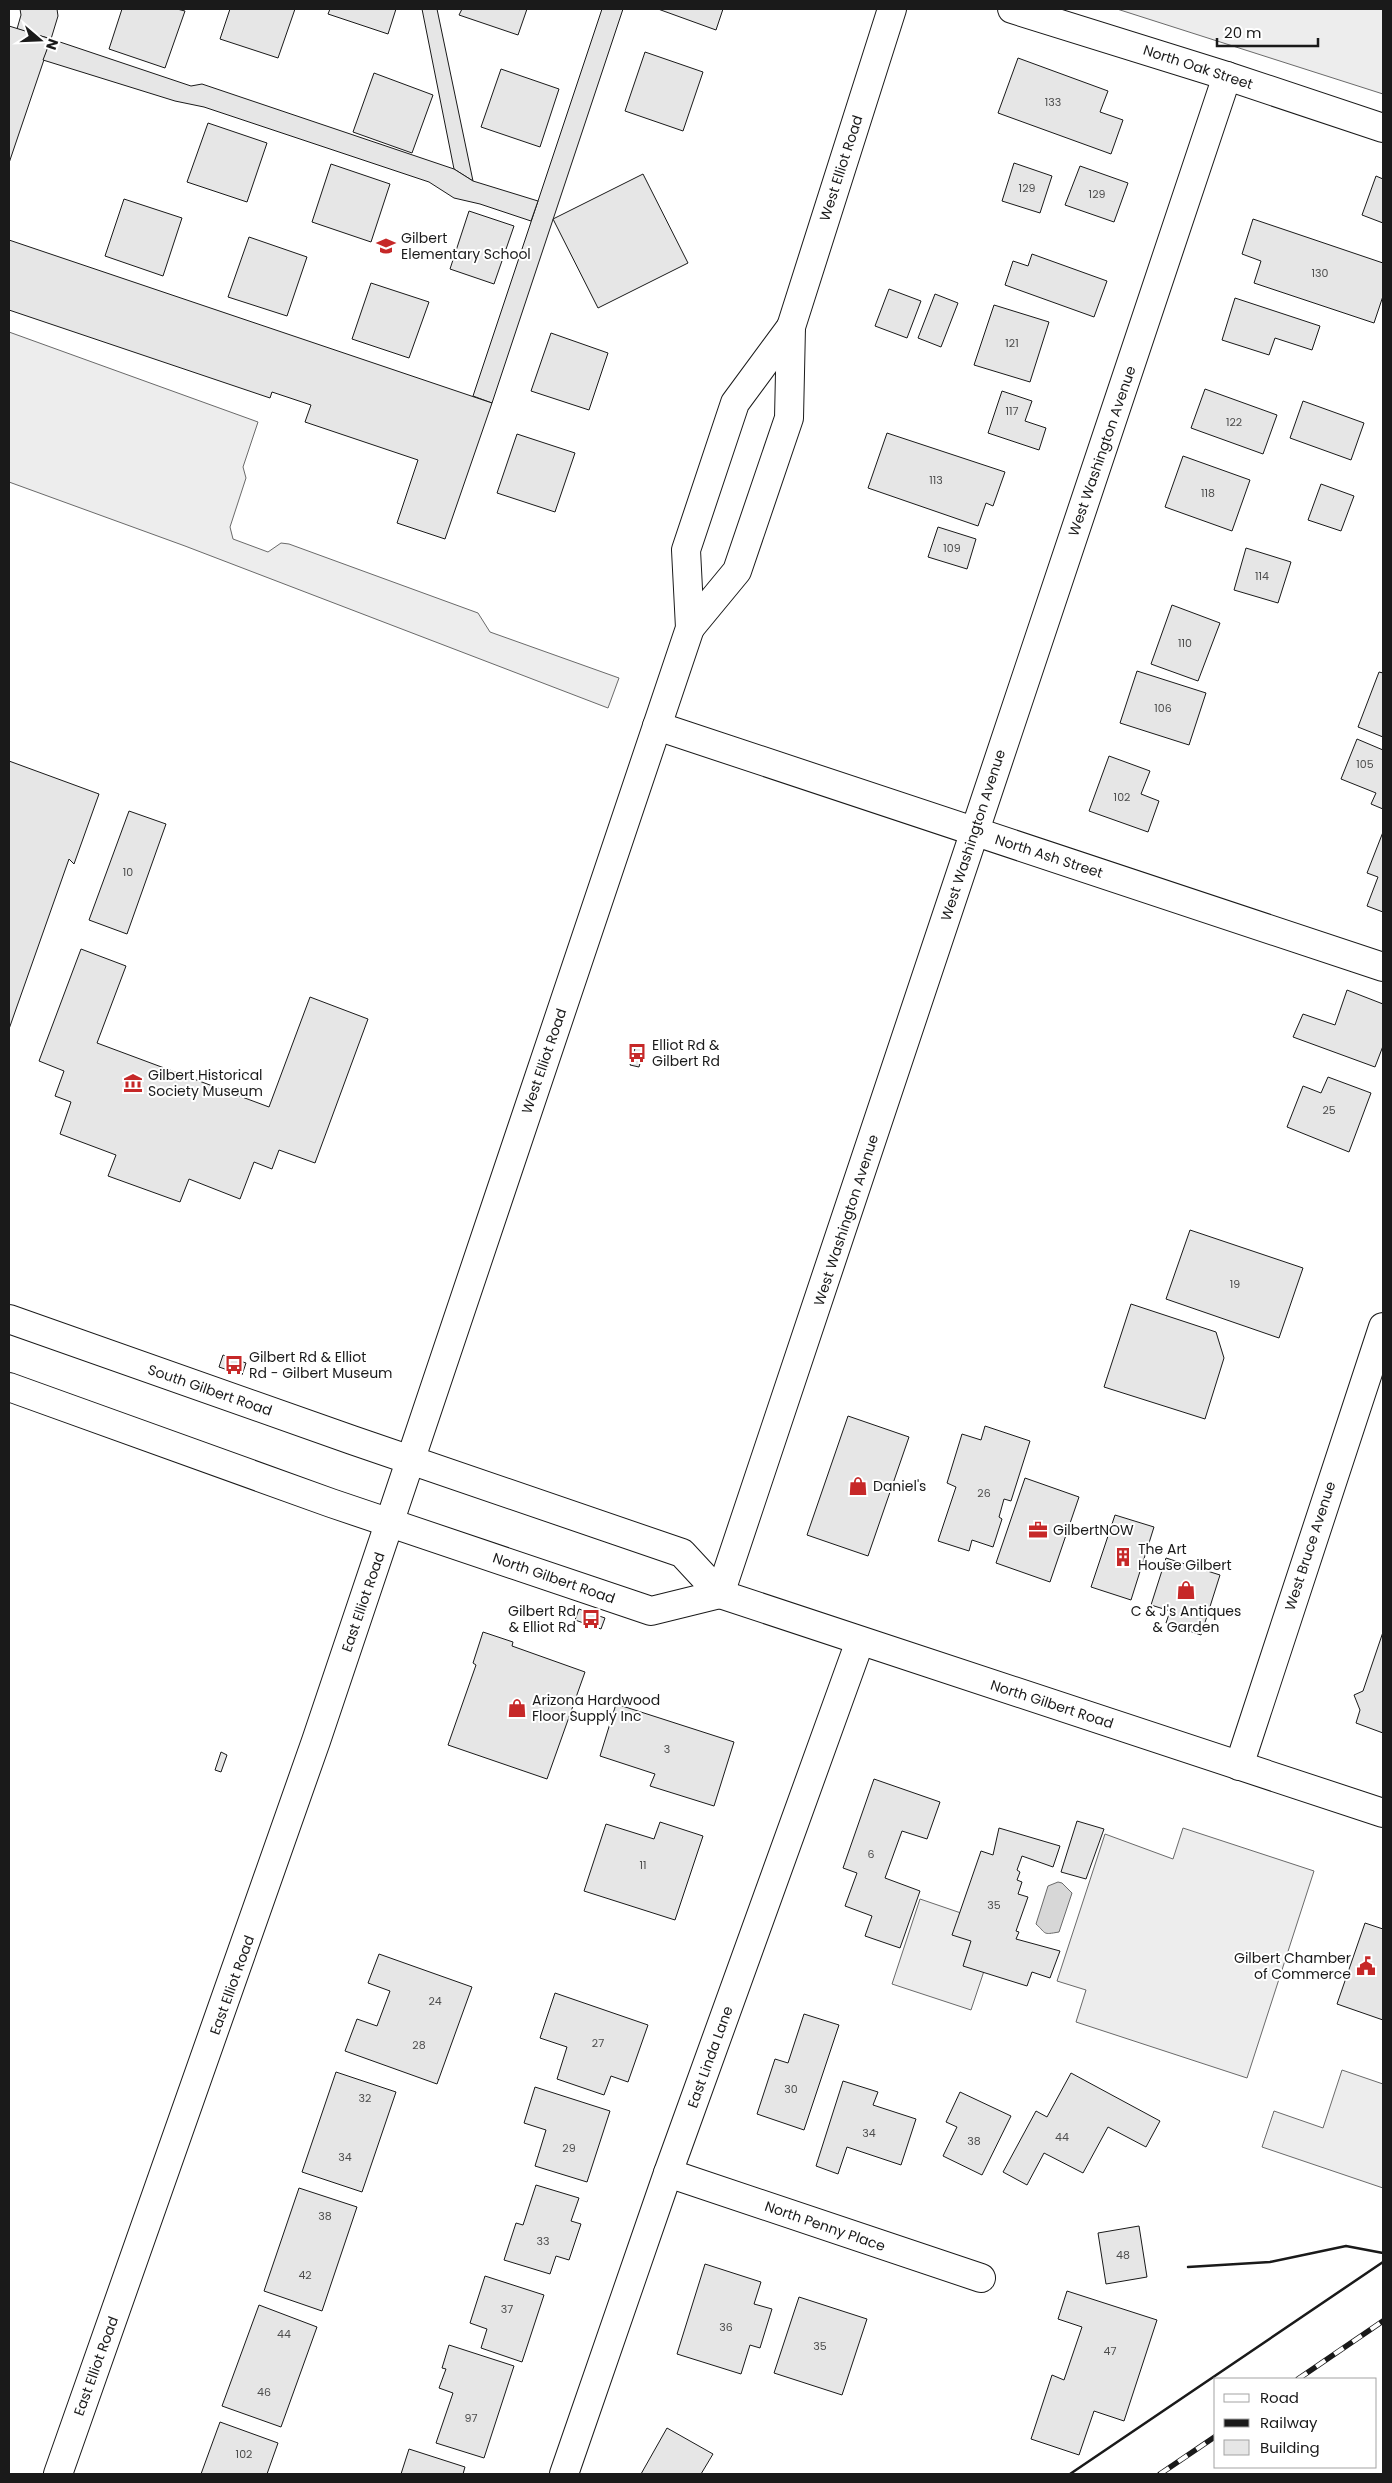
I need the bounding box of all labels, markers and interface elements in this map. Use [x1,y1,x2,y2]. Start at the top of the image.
north arrow [15,15,65,65]
scale bar [1217,15,1318,47]
text: 20 m [1224,22,1262,43]
text: N [41,36,63,52]
street label: North Oak Street [1141,40,1255,94]
house number: 133 [1045,94,1061,110]
street label: West Elliot Road [814,113,868,223]
house number: 129 [1019,180,1035,196]
house number: 129 [1089,186,1105,202]
place label: Gilbert Elementary School [401,228,531,264]
school or university icon: Gilbert Elementary School [375,235,397,257]
house number: 130 [1312,265,1329,281]
house number: 121 [1005,335,1019,351]
street label: West Washington Avenue [1063,363,1141,539]
house number: 117 [1005,403,1019,419]
house number: 122 [1226,414,1242,430]
house number: 113 [929,472,943,488]
house number: 118 [1201,485,1215,501]
house number: 109 [943,540,961,556]
house number: 114 [1255,568,1269,584]
house number: 110 [1178,635,1192,651]
house number: 106 [1154,700,1172,716]
street label: West Washington Avenue [936,746,1010,923]
house number: 105 [1356,756,1374,772]
house number: 102 [1114,789,1130,805]
street label: North Ash Street [993,829,1105,883]
house number: 10 [123,864,133,880]
street label: West Elliot Road [517,1006,571,1116]
place label: Elliot Rd & Gilbert Rd [652,1035,720,1071]
bus stop icon: Elliot Rd & Gilbert Rd [626,1042,648,1064]
place label: Gilbert Historical Society Museum [148,1065,263,1101]
museum icon: Gilbert Historical Society Museum [122,1072,144,1094]
house number: 25 [1322,1102,1336,1118]
street label: West Washington Avenue [809,1131,883,1308]
house number: 19 [1230,1276,1240,1292]
place label: Gilbert Rd & Elliot Rd - Gilbert Museum [249,1347,393,1383]
bus stop icon: Gilbert Rd & Elliot Rd - Gilbert Museum [223,1354,245,1376]
street label: South Gilbert Road [145,1359,275,1421]
shop icon: Daniel's [847,1475,869,1497]
place label: Daniel's [873,1476,926,1496]
street label: West Bruce Avenue [1280,1479,1340,1613]
house number: 26 [977,1485,991,1501]
office icon: GilbertNOW [1027,1519,1049,1541]
place label: GilbertNOW [1053,1520,1134,1540]
place label: The Art House Gilbert [1138,1539,1232,1575]
building icon: The Art House Gilbert [1112,1546,1134,1568]
street label: North Gilbert Road [490,1548,618,1608]
street label: East Elliot Road [337,1549,389,1655]
shop icon: C & J's Antiques & Garden [1175,1579,1197,1601]
place label: Gilbert Rd & Elliot Rd [508,1601,576,1637]
place label: C & J's Antiques & Garden [1131,1601,1241,1637]
bus stop icon: Gilbert Rd & Elliot Rd [580,1608,602,1630]
street label: North Gilbert Road [988,1675,1116,1733]
place label: Arizona Hardwood Floor Supply Inc [532,1690,660,1726]
shop icon: Arizona Hardwood Floor Supply Inc [506,1697,528,1719]
house number: 3 [664,1741,670,1757]
house number: 6 [868,1846,875,1862]
house number: 11 [639,1857,647,1873]
house number: 35 [987,1897,1001,1913]
street label: East Elliot Road [205,1932,259,2038]
place label: Gilbert Chamber of Commerce [1234,1948,1351,1984]
public building icon: Gilbert Chamber of Commerce [1355,1955,1377,1977]
house number: 24 [428,1993,442,2009]
street label: East Linda Lane [682,2003,738,2111]
house number: 27 [592,2035,604,2051]
house number: 28 [412,2037,426,2053]
house number: 30 [784,2081,798,2097]
house number: 32 [359,2090,371,2106]
house number: 34 [862,2125,876,2141]
house number: 44 [1055,2129,1069,2145]
house number: 38 [967,2133,981,2149]
house number: 29 [562,2140,576,2156]
house number: 34 [338,2149,352,2165]
street label: North Penny Place [762,2196,888,2256]
house number: 38 [318,2208,332,2224]
house number: 33 [537,2233,549,2249]
house number: 48 [1116,2247,1130,2263]
house number: 42 [298,2267,312,2283]
house number: 37 [501,2301,513,2317]
street label: East Elliot Road [69,2313,123,2419]
house number: 36 [719,2319,733,2335]
house number: 44 [277,2326,291,2342]
house number: 35 [813,2338,827,2354]
house number: 47 [1104,2343,1116,2359]
legend [1214,2378,1377,2468]
house number: 46 [257,2384,271,2400]
text: Road [1260,2387,1299,2408]
house number: 97 [465,2410,477,2426]
text: Railway [1260,2412,1318,2433]
text: Building [1260,2437,1320,2458]
house number: 102 [236,2446,252,2462]

